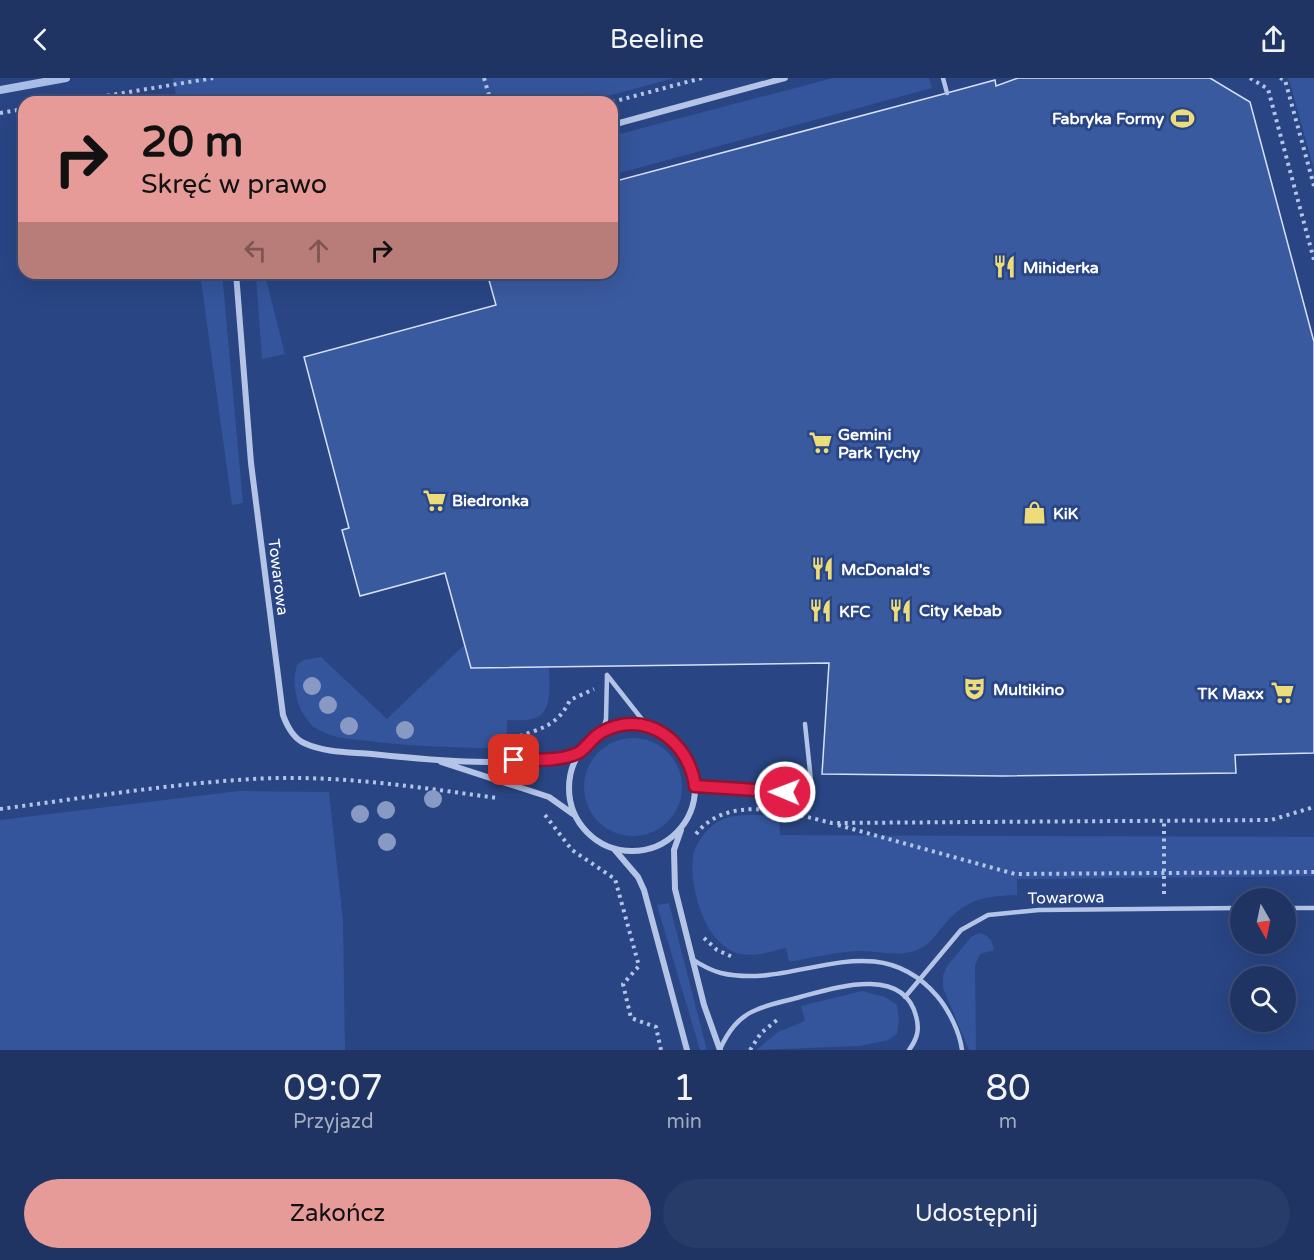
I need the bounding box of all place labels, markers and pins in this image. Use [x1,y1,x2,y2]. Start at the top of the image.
sports icon: Fabryka Formy [1169,105,1195,131]
place label: Fabryka Formy [1052,109,1164,129]
restaurant icon: Mihiderka [992,254,1018,280]
place label: Mihiderka [1023,258,1099,278]
place label: Gemini Park Tychy [838,425,921,463]
supermarket icon: Gemini Park Tychy [807,430,833,456]
supermarket icon: Biedronka [421,487,447,513]
place label: Biedronka [452,491,529,511]
shop icon: KiK [1022,500,1048,526]
place label: KiK [1053,504,1079,524]
restaurant icon: McDonald's [810,556,836,582]
place label: McDonald's [841,560,931,580]
restaurant icon: City Kebab [888,597,914,623]
restaurant icon: KFC [808,598,834,624]
place label: City Kebab [919,601,1002,621]
place label: KFC [839,602,870,622]
theatre icon: Multikino [962,676,988,702]
place label: Multikino [993,680,1065,700]
supermarket icon: TK Maxx [1269,680,1295,706]
place label: TK Maxx [1196,684,1264,704]
pin [488,734,539,785]

